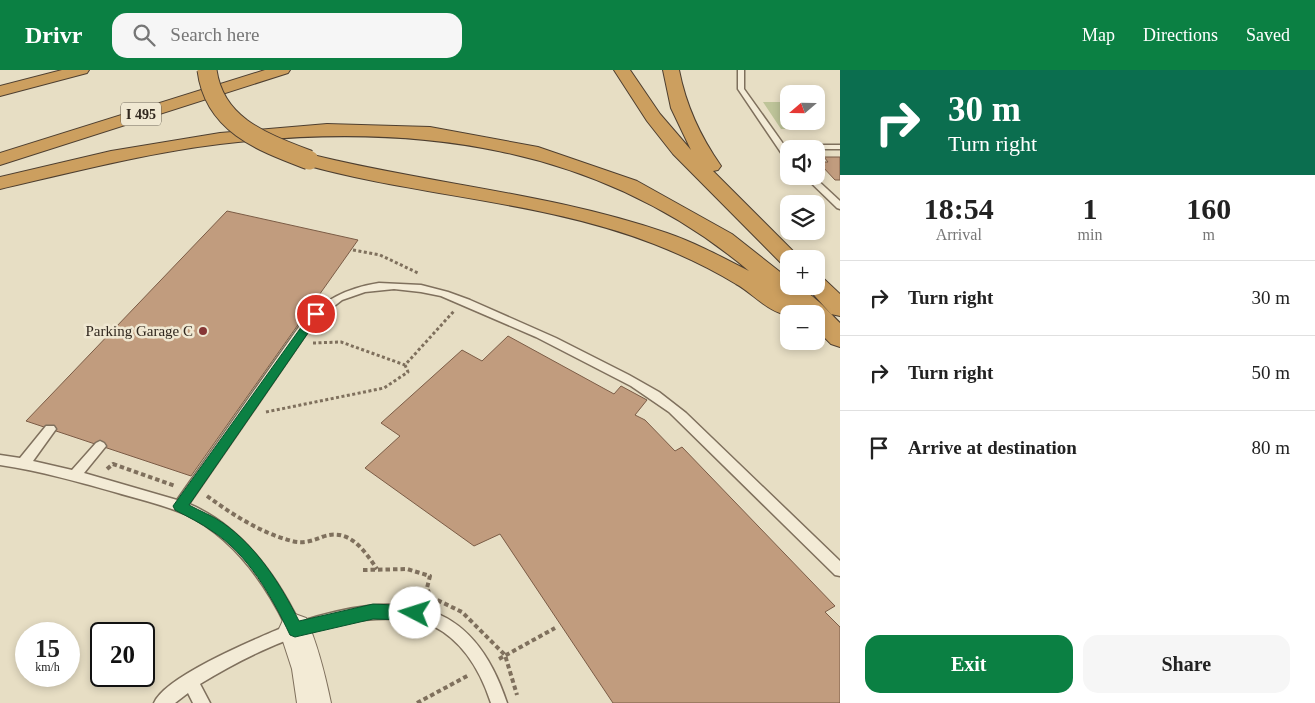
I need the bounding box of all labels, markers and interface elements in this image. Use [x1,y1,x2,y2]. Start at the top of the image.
search box [112,13,462,58]
icon: search [130,21,158,49]
text: Drivr [25,22,82,48]
text: Search here [170,24,259,45]
text: Map [1082,25,1115,45]
text: Directions [1143,25,1218,45]
text: Saved [1246,25,1290,45]
north arrow [780,85,825,130]
map controls [780,85,825,350]
icon: right [865,90,930,155]
text: 30 m [948,90,1021,129]
road number: I 495 [121,103,161,126]
text: Turn right [948,131,1037,156]
button: sound [780,140,825,185]
text: 18:54 [924,192,994,225]
text: 1 [1082,192,1097,225]
text: 160 [1186,192,1231,225]
button: layers [780,195,825,240]
text: Arrival [936,226,982,243]
text: min [1078,226,1102,243]
text: m [1202,226,1215,243]
button: + [780,250,825,295]
icon: right [865,284,893,312]
text: Turn right [908,287,993,308]
text: 30 m [1251,287,1290,308]
pin [295,293,337,335]
icon: arrive [302,300,330,328]
button: − [780,305,825,350]
place label: Parking Garage C [86,323,193,339]
marker: Parking Garage C [197,325,209,337]
icon: right [865,359,893,387]
text: Turn right [908,362,993,383]
text: 50 m [1251,362,1290,383]
icon: arrive [865,434,893,462]
text: Arrive at destination [908,437,1077,458]
text: 80 m [1251,437,1290,458]
position arrow [388,586,440,638]
speed limit sign: 20 [90,622,155,687]
text: 15 [35,635,60,662]
button: Exit [865,635,1073,693]
button: Share [1083,635,1290,693]
text: km/h [35,660,60,674]

